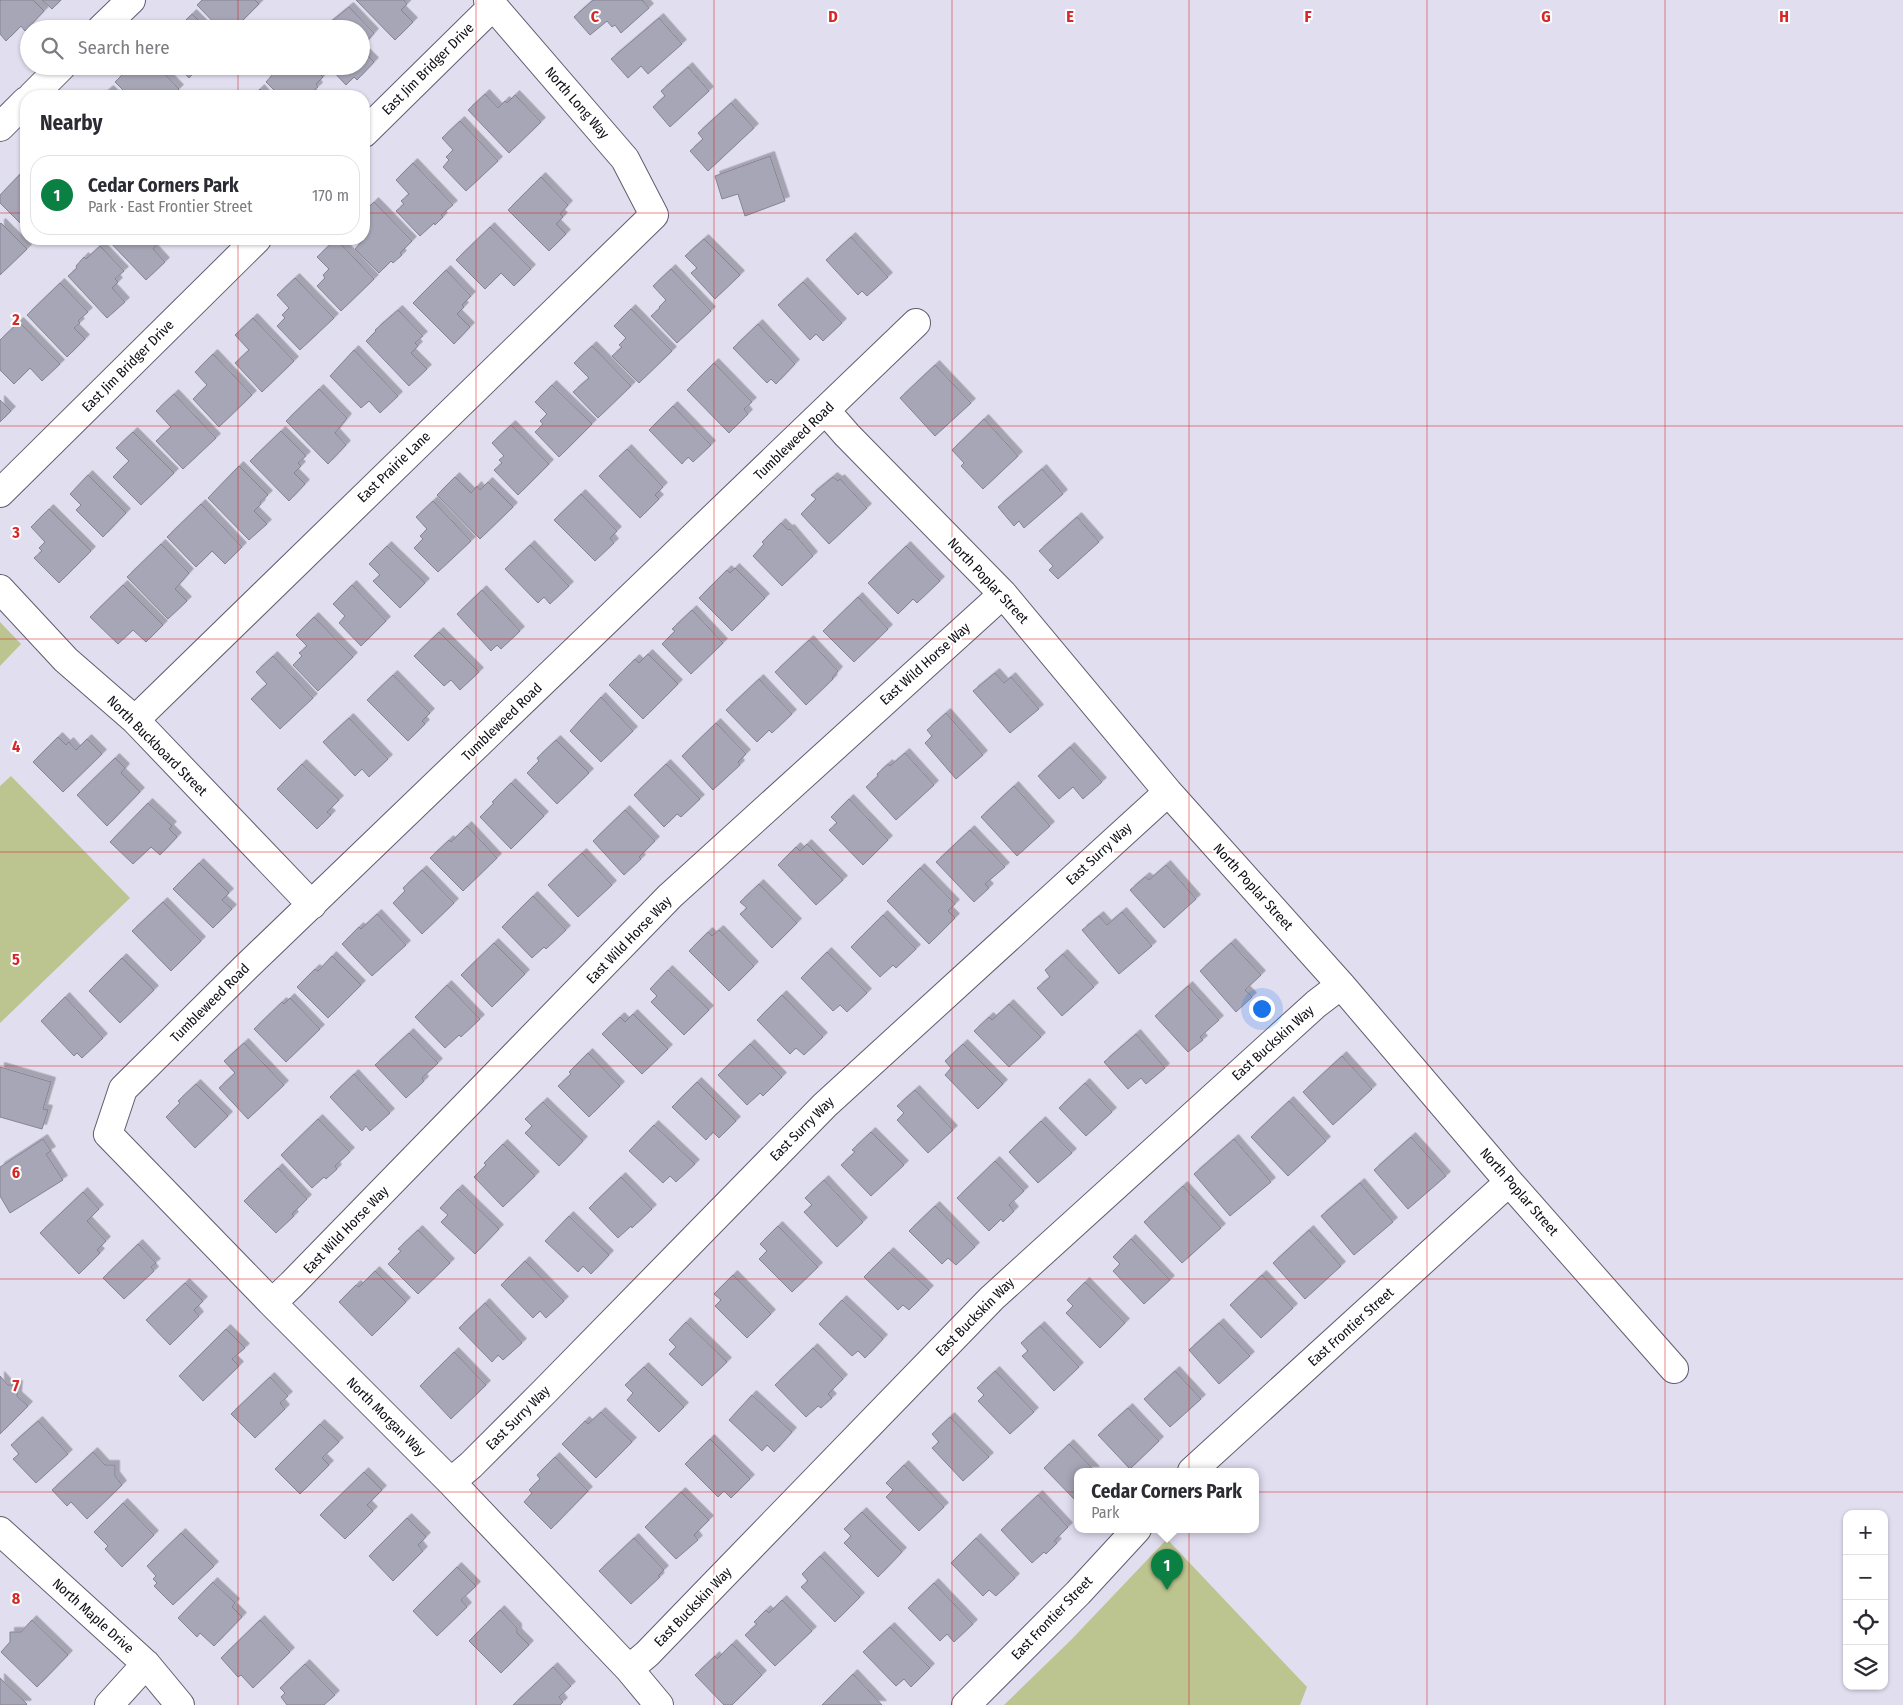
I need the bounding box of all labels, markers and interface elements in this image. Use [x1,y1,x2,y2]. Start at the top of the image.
text: C [591,7,600,26]
text: D [828,7,838,26]
text: E [1066,7,1074,26]
text: F [1304,7,1312,26]
text: G [1541,7,1551,26]
text: H [1779,7,1789,26]
street label: East Jim Bridger Drive [378,19,478,119]
search box [20,20,370,75]
icon: search [38,34,66,62]
text: Search here [78,36,170,59]
street label: North Long Way [541,64,613,143]
text: Nearby [40,110,102,136]
text: Cedar Corners Park [88,174,239,197]
text: 1 [54,186,60,205]
text: 170 m [312,186,349,205]
text: Park · East Frontier Street [88,197,252,216]
text: 2 [11,310,20,329]
street label: East Jim Bridger Drive [78,316,178,416]
street label: Tumbleweed Road [750,398,838,484]
street label: East Prairie Lane [354,428,434,506]
text: 3 [11,523,20,542]
street label: North Poplar Street [944,535,1032,628]
street label: East Wild Horse Way [877,619,974,709]
street label: Tumbleweed Road [458,679,546,765]
street label: North Buckboard Street [103,692,211,800]
text: 4 [12,737,20,756]
street label: East Surry Way [1063,819,1136,889]
street label: North Poplar Street [1210,840,1297,934]
street label: East Wild Horse Way [583,892,676,987]
text: 5 [12,950,20,969]
street label: Tumbleweed Road [167,960,253,1046]
your location [1249,996,1275,1022]
street label: East Buckskin Way [1229,1001,1318,1084]
street label: East Surry Way [766,1093,838,1165]
street label: North Poplar Street [1476,1145,1562,1240]
text: 6 [12,1163,20,1182]
street label: East Wild Horse Way [300,1182,393,1277]
street label: East Buckskin Way [932,1274,1018,1360]
street label: East Frontier Street [1305,1284,1398,1370]
street label: North Morgan Way [343,1374,430,1461]
text: 7 [13,1376,20,1395]
street label: East Surry Way [482,1382,554,1454]
popup [1074,1468,1259,1533]
text: Cedar Corners Park [1091,1480,1242,1503]
text: Park [1091,1503,1120,1522]
map controls [1843,1510,1888,1690]
button: + [1843,1510,1888,1555]
pin: 1 [1151,1549,1183,1590]
button: − [1843,1555,1888,1600]
street label: East Buckskin Way [651,1563,736,1650]
street label: East Frontier Street [1008,1572,1096,1663]
street label: North Maple Drive [49,1575,137,1657]
text: 8 [12,1589,21,1608]
button: locate [1843,1600,1888,1645]
button: layers [1843,1645,1888,1690]

